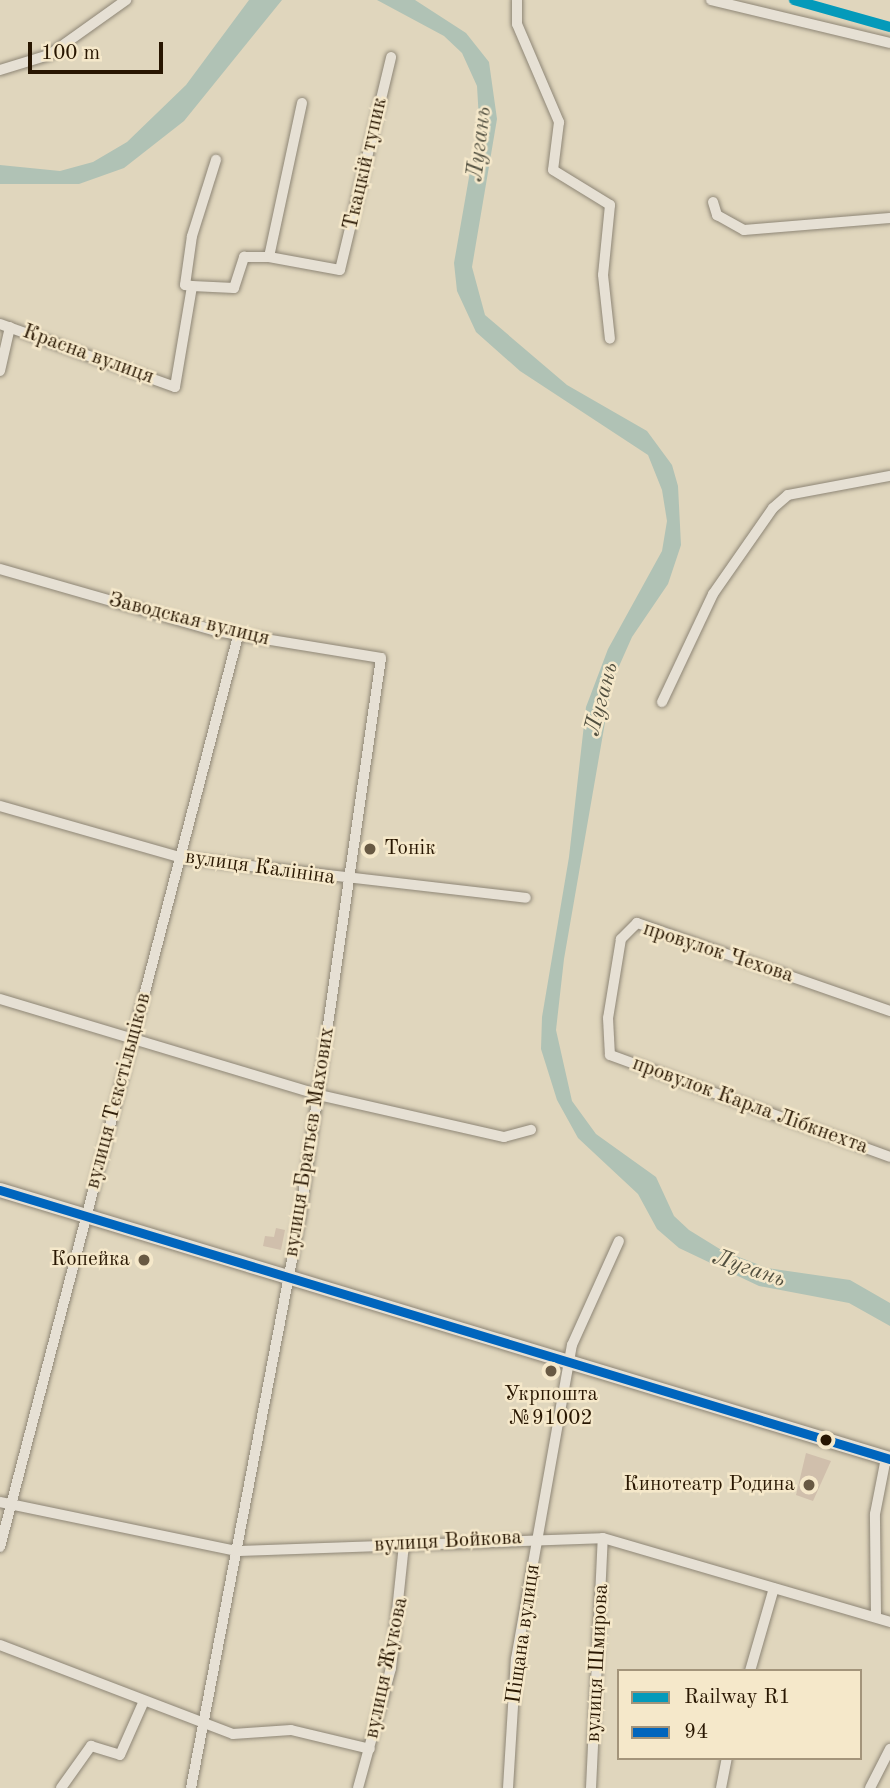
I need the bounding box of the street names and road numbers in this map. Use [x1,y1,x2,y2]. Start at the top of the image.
street label: Ткацкій тупик [339,95,393,233]
street label: Красна вулиця [19,320,157,390]
street label: Заводская вулиця [106,588,272,652]
street label: вулиця Калініна [183,845,337,891]
street label: провулок Чехова [640,917,796,989]
street label: вулиця Тєкстільщіков [81,990,157,1192]
street label: вулиця Братьєв Махових [279,1025,341,1259]
street label: провулок Карла Лібкнехта [629,1052,871,1160]
street label: вулиця Войкова [374,1526,522,1558]
street label: Піщана вулиця [502,1563,546,1705]
street label: вулиця Шмирова [581,1583,615,1743]
street label: вулиця Жукова [360,1595,414,1741]

